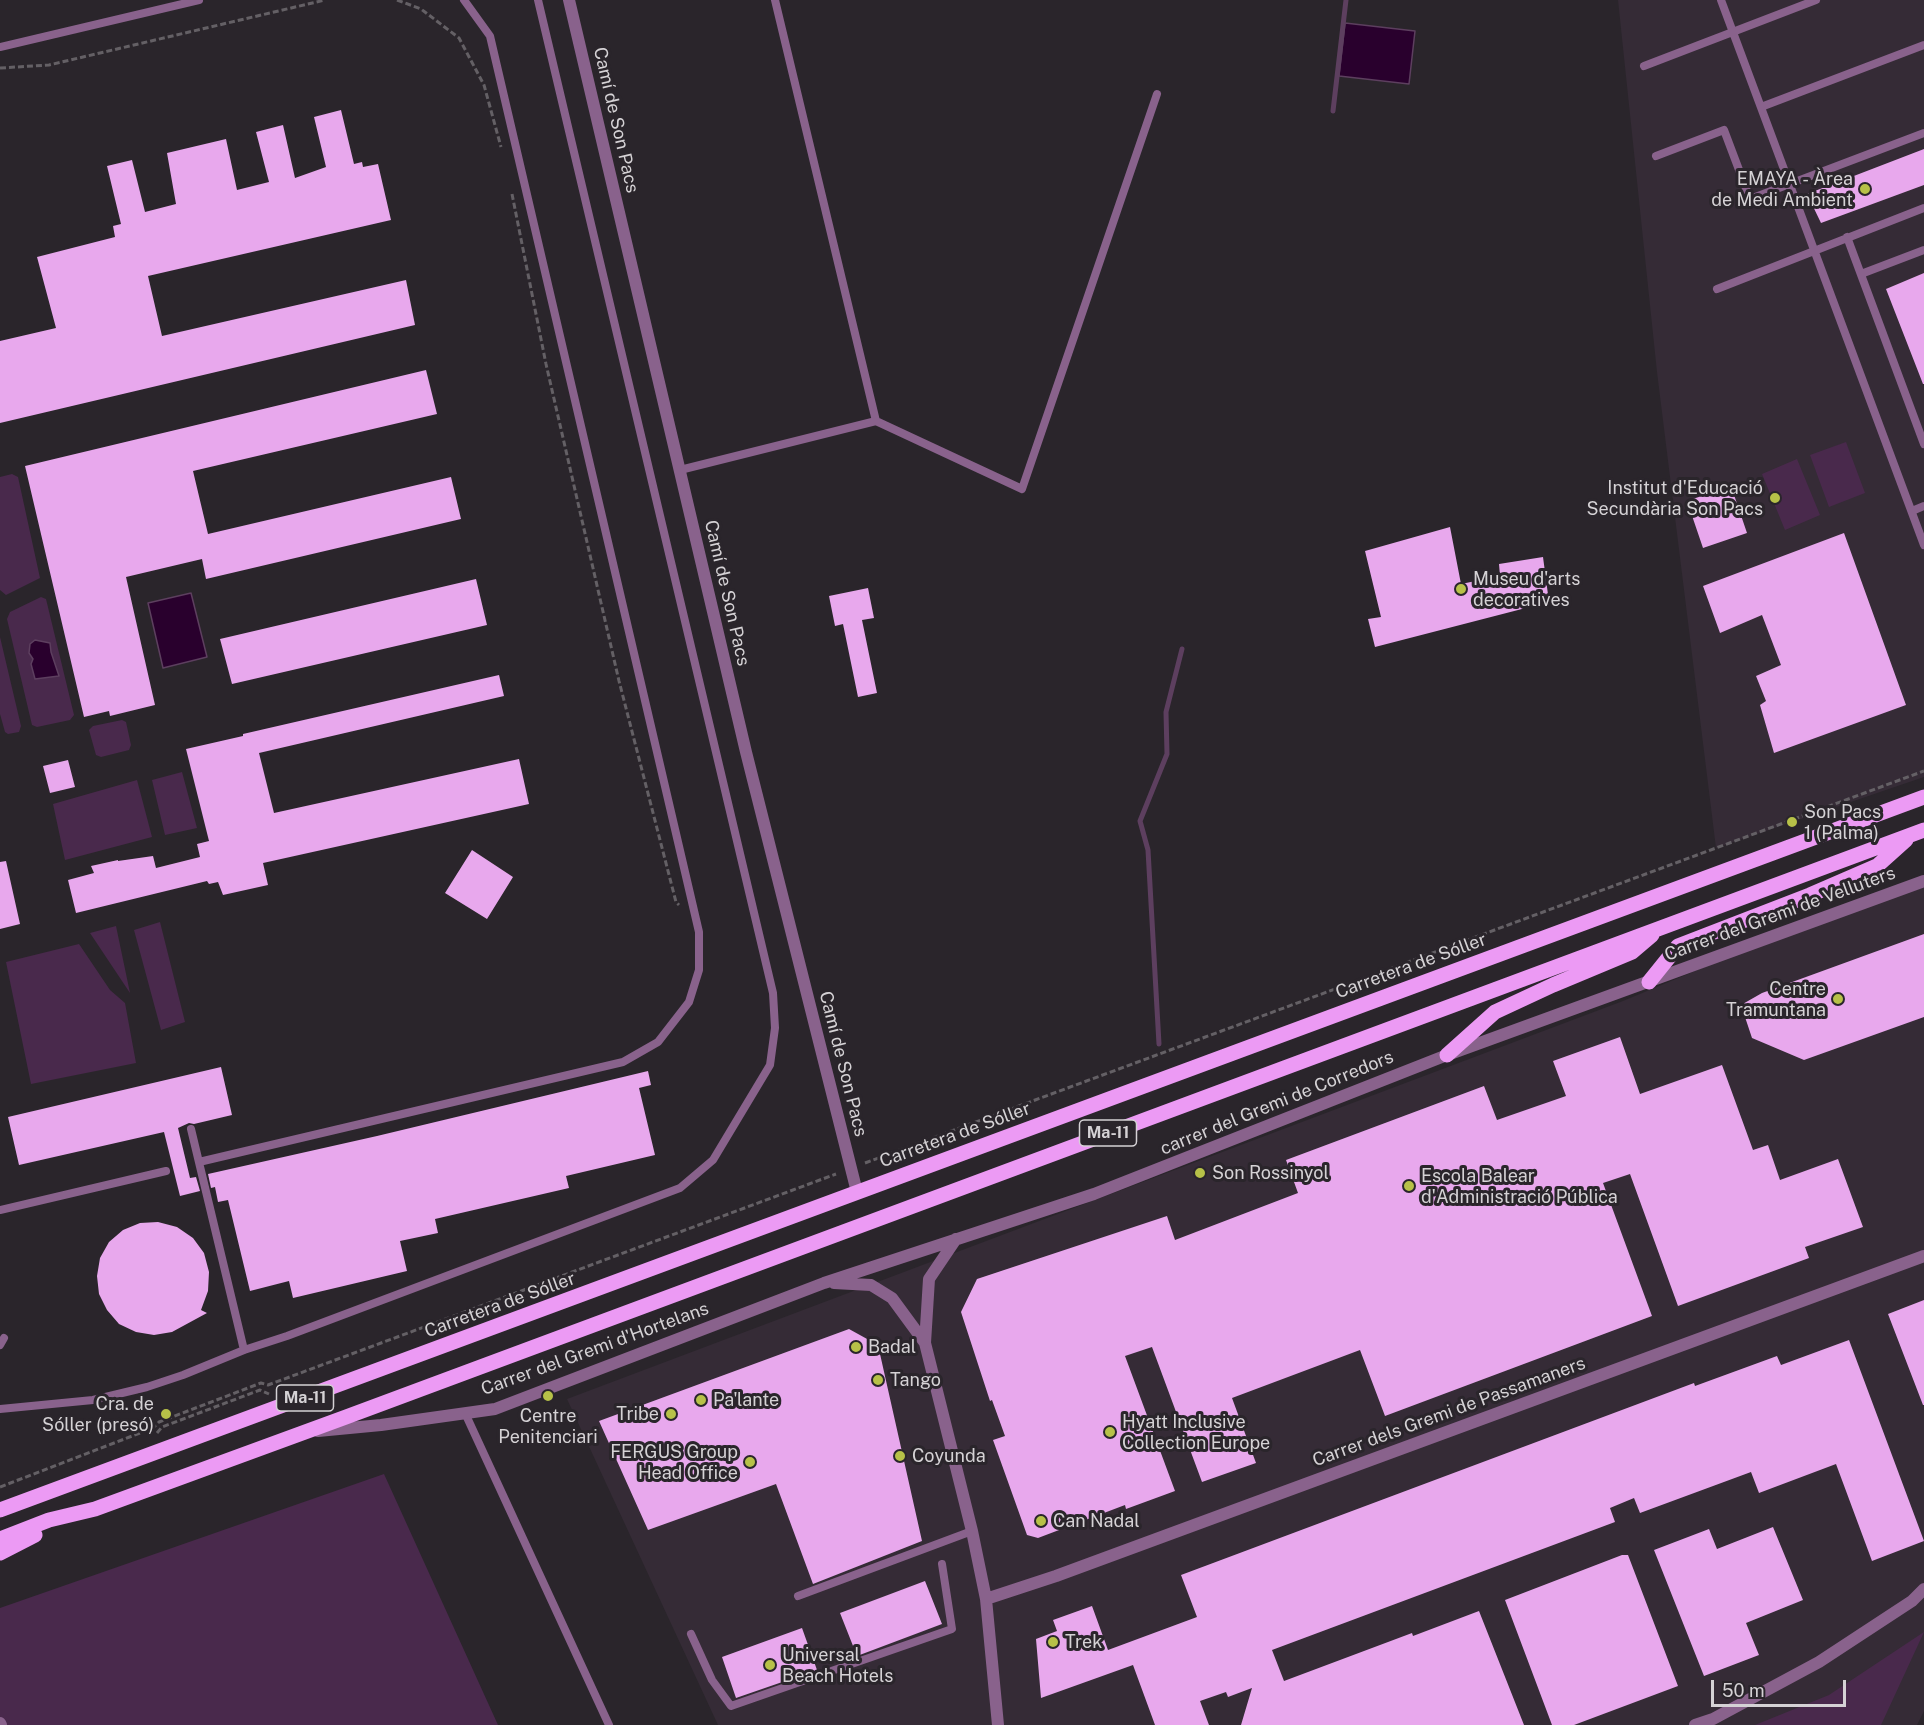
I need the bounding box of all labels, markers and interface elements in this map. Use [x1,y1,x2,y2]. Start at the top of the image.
street label: Camí de Son Pacs [589,45,643,195]
place label: EMAYA - Àrea de Medi Ambient [1711,168,1853,210]
marker: EMAYA - Àrea de Medi Ambient [1858,182,1872,196]
place label: Institut d'Educació Secundària Son Pacs [1586,477,1763,520]
marker: Institut d'Educació Secundària Son Pacs [1768,491,1782,505]
street label: Camí de Son Pacs [700,518,754,668]
place label: Museu d'arts decoratives [1473,568,1580,610]
marker: Museu d'arts decoratives [1454,582,1468,596]
place label: Son Pacs 1 (Palma) [1804,801,1881,844]
marker: Son Pacs 1 (Palma) [1785,815,1799,829]
street label: Carrer del Gremi de Velluters [1662,862,1898,966]
street label: Carretera de Sóller [1333,929,1489,1003]
place label: Centre Tramuntana [1726,978,1826,1020]
street label: Camí de Son Pacs [815,989,871,1139]
marker: Centre Tramuntana [1831,992,1845,1006]
street label: carrer del Gremi de Corredors [1157,1046,1397,1160]
street label: Carretera de Sóller [877,1098,1033,1172]
road number: Ma-11 [1080,1120,1136,1146]
place label: Son Rossinyol [1212,1162,1329,1184]
place label: Escola Balear d'Administració Pública [1421,1165,1618,1208]
marker: Son Rossinyol [1193,1166,1207,1180]
marker: Escola Balear d'Administració Pública [1402,1179,1416,1193]
street label: Carretera de Sóller [422,1268,578,1342]
street label: Carrer del Gremi d'Hortelans [478,1298,712,1400]
place label: Badal [868,1336,916,1358]
marker: Badal [849,1340,863,1354]
street label: Carrer dels Gremi de Passamaners [1310,1352,1588,1472]
place label: Tango [890,1369,941,1391]
marker: Tango [871,1373,885,1387]
road number: Ma-11 [276,1385,334,1411]
marker: Centre Penitenciari [541,1389,555,1403]
place label: Pa'lante [713,1389,779,1411]
place label: Cra. de Sóller (presó) [42,1393,154,1436]
marker: Pa'lante [694,1393,708,1407]
place label: Tribe [616,1403,659,1425]
place label: Centre Penitenciari [498,1405,598,1448]
marker: Cra. de Sóller (presó) [159,1407,173,1421]
marker: Tribe [664,1407,678,1421]
place label: Hyatt Inclusive Collection Europe [1122,1411,1270,1454]
marker: Hyatt Inclusive Collection Europe [1103,1425,1117,1439]
place label: FERGUS Group Head Office [610,1441,738,1484]
place label: Coyunda [912,1445,986,1467]
marker: Coyunda [893,1449,907,1463]
marker: FERGUS Group Head Office [743,1455,757,1469]
place label: Can Nadal [1053,1510,1140,1532]
marker: Can Nadal [1034,1514,1048,1528]
place label: Trek [1065,1631,1102,1653]
marker: Trek [1046,1635,1060,1649]
place label: Universal Beach Hotels [782,1644,893,1686]
marker: Universal Beach Hotels [763,1658,777,1672]
scale bar [1714,1668,1849,1706]
text: 50 m [1722,1680,1765,1701]

